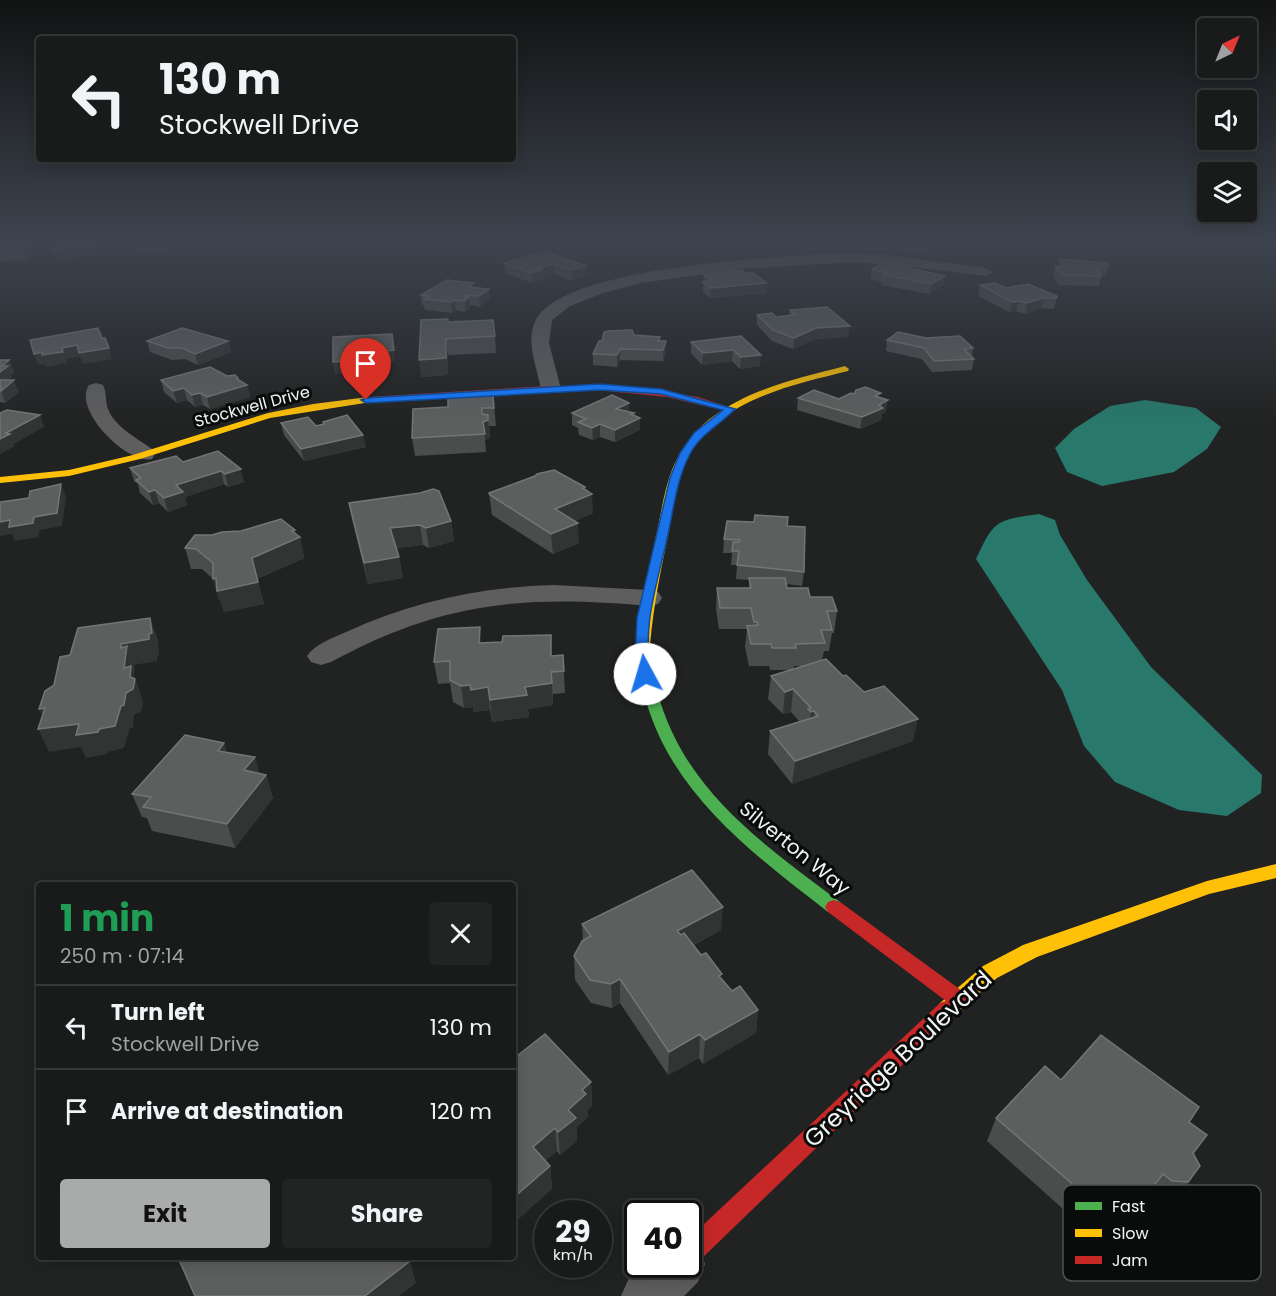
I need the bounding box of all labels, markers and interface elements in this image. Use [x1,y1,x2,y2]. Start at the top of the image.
north arrow [1197,18,1257,78]
map controls [1197,18,1257,222]
text: 130 m [159,50,281,109]
icon: left [60,60,138,138]
button: sound [1197,90,1257,150]
text: Stockwell Drive [159,106,359,143]
button: layers [1197,162,1257,222]
pin [340,338,391,400]
icon: arrive [349,347,382,380]
street label: Stockwell Drive [192,380,313,433]
position arrow [613,642,677,706]
street label: Silverton Way [734,795,856,901]
text: 1 min [60,893,154,944]
button: close [429,902,492,965]
text: 250 m · 07:14 [60,942,184,970]
street label: Greyridge Boulevard [797,963,999,1154]
text: Turn left [111,997,205,1028]
icon: left [60,1011,93,1044]
text: 130 m [430,1012,492,1043]
text: Stockwell Drive [111,1030,259,1058]
icon: arrive [60,1095,93,1128]
text: Arrive at destination [111,1096,343,1127]
text: 120 m [430,1096,492,1127]
button: Exit [60,1179,270,1248]
button: Share [282,1179,492,1248]
legend [1063,1185,1261,1281]
text: Fast [1112,1195,1145,1218]
speed limit sign: 40 [624,1200,702,1278]
text: 29 [555,1210,591,1253]
text: Slow [1112,1222,1149,1245]
text: km/h [553,1244,593,1265]
text: Jam [1112,1249,1148,1272]

